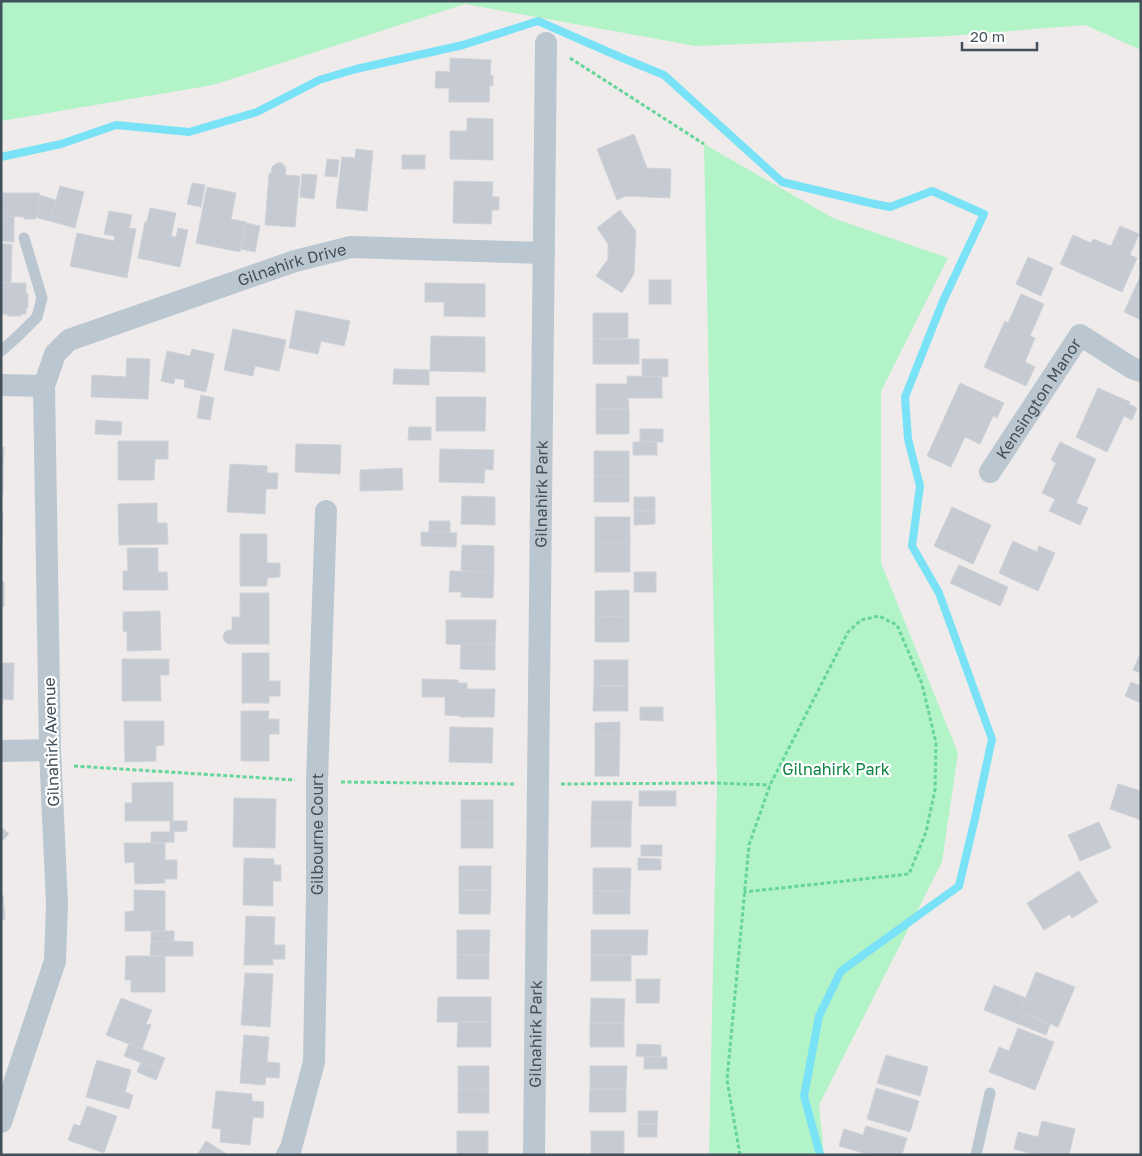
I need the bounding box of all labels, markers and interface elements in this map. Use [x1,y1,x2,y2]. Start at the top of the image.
scale bar [962,20,1037,52]
text: 20 m [970,27,1005,45]
street label: Gilnahirk Drive [235,239,348,290]
street label: Kensington Manor [991,334,1085,463]
street label: Gilnahirk Park [531,440,552,548]
street label: Gilnahirk Avenue [39,677,63,807]
park label: Gilnahirk Park [782,759,890,779]
street label: Gilbourne Court [307,773,327,895]
street label: Gilnahirk Park [525,980,546,1088]

